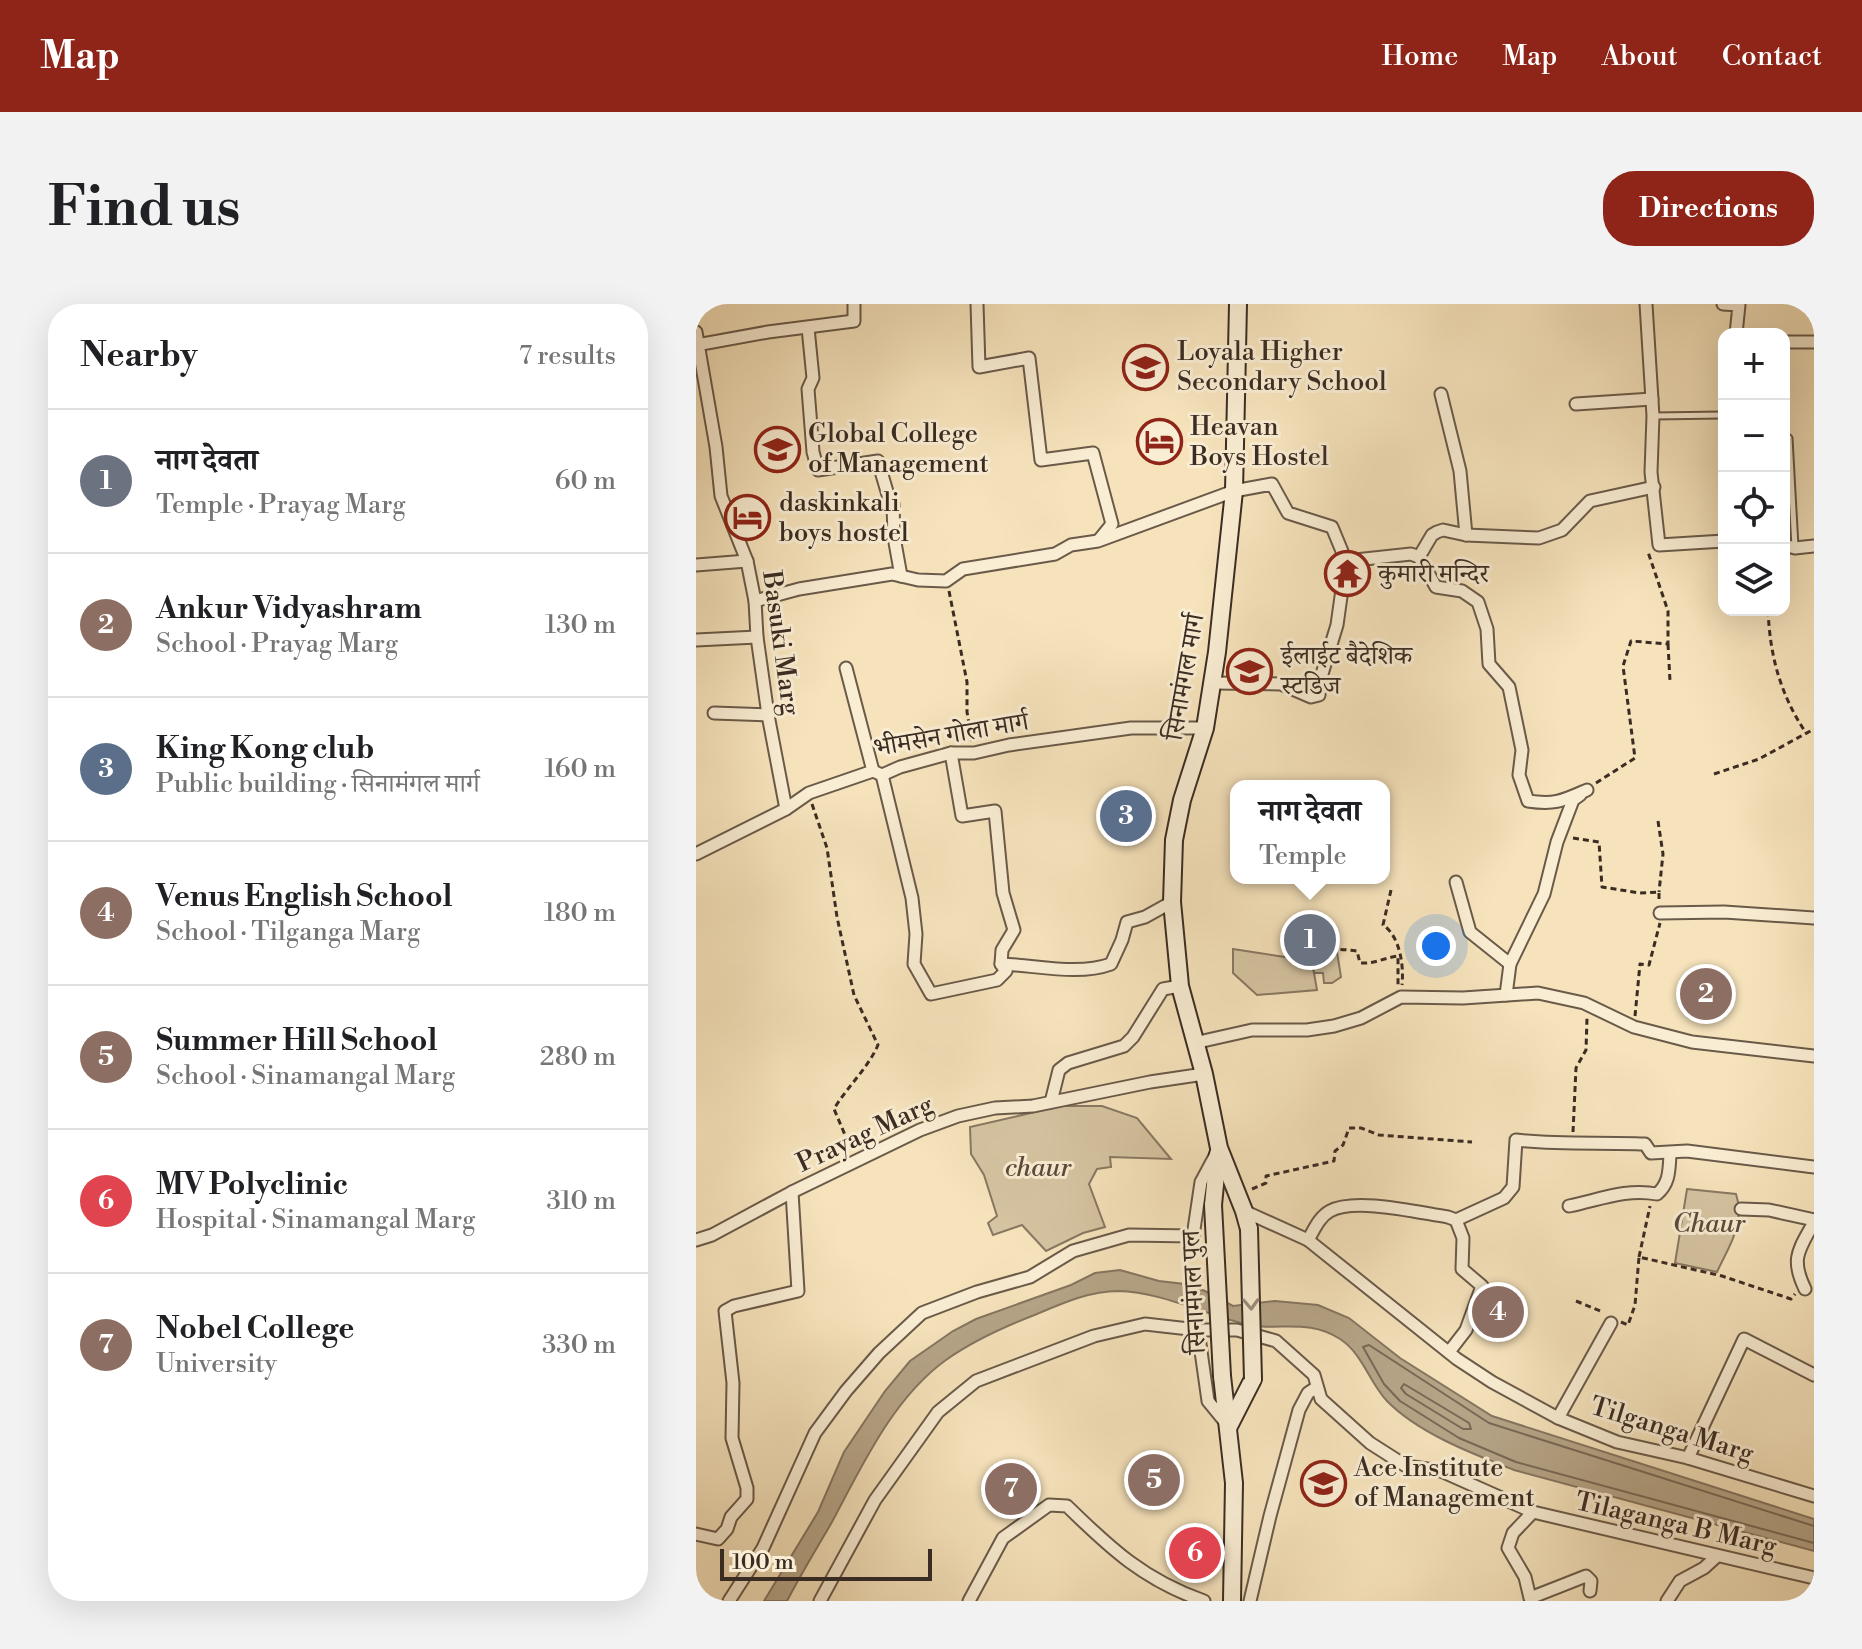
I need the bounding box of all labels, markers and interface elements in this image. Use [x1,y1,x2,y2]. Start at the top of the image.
text: Map [40,33,120,80]
text: Home [1382,39,1458,74]
text: Map [1502,39,1557,74]
text: About [1601,39,1678,74]
text: Contact [1722,39,1822,74]
button: Directions [1603,171,1814,246]
text: Find us [48,173,241,243]
map controls [1718,328,1790,616]
button: + [1718,328,1790,400]
text: Nearby [80,335,198,377]
place label: Loyala Higher Secondary School [1177,336,1387,398]
text: 7 results [519,340,616,372]
school or university icon: Loyala Higher Secondary School [1122,343,1170,391]
button: − [1718,400,1790,472]
place label: Heavan Boys Hostel [1189,411,1329,473]
place label: Global College of Management [808,418,989,480]
hotel icon: Heavan Boys Hostel [1135,418,1183,466]
school or university icon: Global College of Management [753,425,801,473]
text: नाग देवता [156,442,258,480]
text: 1 [100,465,112,497]
text: 60 m [555,465,616,497]
button: locate [1718,472,1790,544]
place label: daskinkali boys hostel [779,487,909,549]
text: Temple · Prayag Marg [156,489,406,521]
hotel icon: daskinkali boys hostel [724,494,772,542]
button: layers [1718,544,1790,616]
temple icon: कुमारी मन्दिर [1323,550,1371,598]
place label: कुमारी मन्दिर [1376,558,1490,590]
street label: Basuki Marg [755,568,807,718]
text: Ankur Vidyashram [156,590,422,628]
text: 2 [98,609,114,641]
text: 130 m [545,609,616,641]
street label: सिनामंगल मार्ग [1158,610,1212,745]
text: School · Prayag Marg [156,628,398,660]
place label: ईलाईट बैदेशिक स्टडिज [1279,640,1414,702]
school or university icon: ईलाईट बैदेशिक स्टडिज [1226,647,1274,695]
street label: भीमसेन गोला मार्ग [871,705,1032,764]
text: King Kong club [156,730,374,768]
text: 3 [98,753,114,785]
text: 160 m [545,753,616,785]
text: Public building · सिनामंगल मार्ग [156,768,480,800]
popup [1230,780,1390,884]
pin: 3 [1100,786,1152,846]
text: नाग देवता [1259,793,1361,831]
text: Temple [1259,840,1347,872]
text: Venus English School [156,878,452,916]
text: 4 [97,897,115,929]
text: 180 m [544,897,616,929]
pin: 1 [1284,910,1336,970]
text: School · Tilganga Marg [156,916,420,948]
your location [1416,926,1456,966]
pin: 2 [1680,964,1732,1024]
text: Summer Hill School [156,1022,437,1060]
text: 5 [98,1041,114,1073]
text: 280 m [540,1041,616,1073]
text: School · Sinamangal Marg [156,1060,455,1092]
street label: Prayag Marg [792,1088,939,1180]
park label: chaur [1005,1152,1072,1184]
text: MV Polyclinic [156,1166,348,1204]
text: 6 [98,1185,114,1217]
text: 310 m [547,1185,616,1217]
text: Hospital · Sinamangal Marg [156,1204,476,1236]
park label: Chaur [1673,1208,1746,1240]
street label: सिनामंगल पुल [1175,1227,1213,1357]
pin: 4 [1472,1282,1524,1342]
one-way arrow [1242,1298,1259,1311]
text: Nobel College [156,1310,354,1348]
text: 7 [98,1329,114,1361]
text: 330 m [542,1329,616,1361]
text: University [156,1348,277,1380]
street label: Tilganga Marg [1586,1390,1758,1470]
pin: 5 [1128,1450,1180,1510]
place label: Ace Institute of Management [1353,1452,1535,1514]
pin: 7 [985,1459,1037,1519]
school or university icon: Ace Institute of Management [1299,1459,1347,1507]
street label: Tilaganga B Marg [1572,1485,1780,1563]
pin: 6 [1169,1523,1221,1583]
scale bar [720,1545,932,1581]
text: 100 m [732,1549,794,1576]

